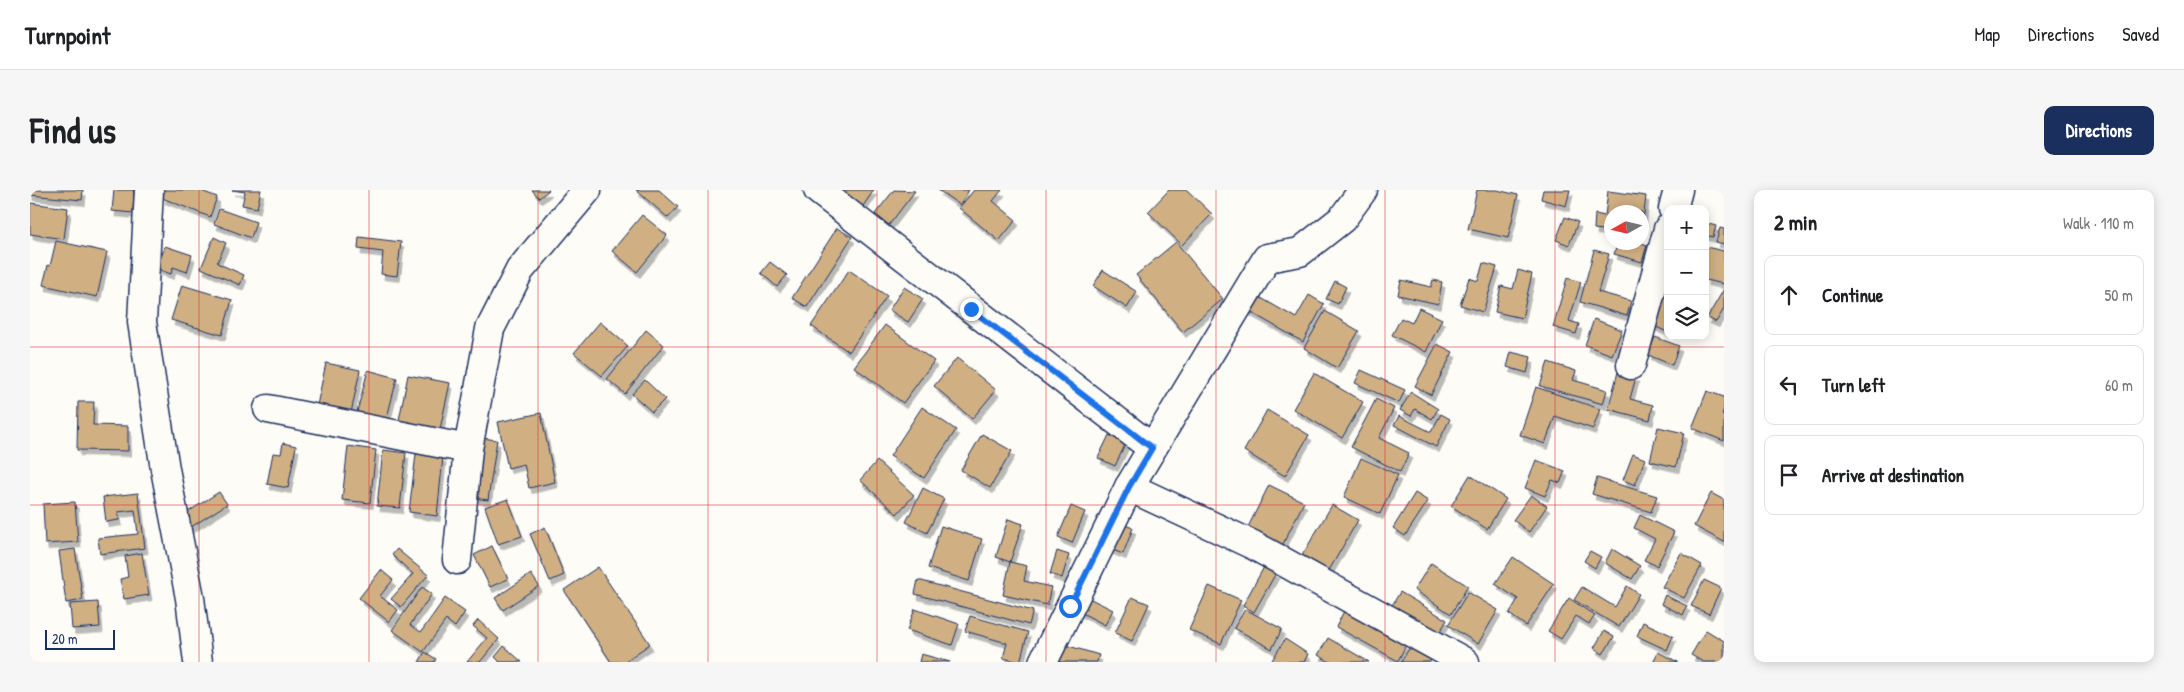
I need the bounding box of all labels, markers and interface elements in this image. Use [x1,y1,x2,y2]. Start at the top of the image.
text: Turnpoint [25,19,110,51]
text: Map [1975,22,2000,47]
text: Directions [2028,22,2094,47]
text: Saved [2122,22,2159,47]
button: Directions [2044,106,2154,155]
text: Find us [30,107,116,154]
north arrow [1604,205,1649,250]
map controls [1664,205,1709,340]
button: + [1664,205,1709,250]
text: 2 min [1774,208,1817,237]
text: Walk · 110 m [2063,212,2134,234]
button: − [1664,250,1709,295]
icon: ahead [1775,281,1803,309]
text: Continue [1822,282,1883,308]
text: 50 m [2105,284,2133,306]
button: layers [1664,295,1709,340]
route end [960,298,983,321]
icon: left [1775,371,1803,399]
text: Turn left [1822,372,1885,398]
text: 60 m [2105,374,2133,396]
icon: arrive [1775,461,1803,489]
text: Arrive at destination [1822,462,1964,488]
route start [1059,595,1082,618]
scale bar [45,627,115,650]
text: 20 m [52,629,78,648]

